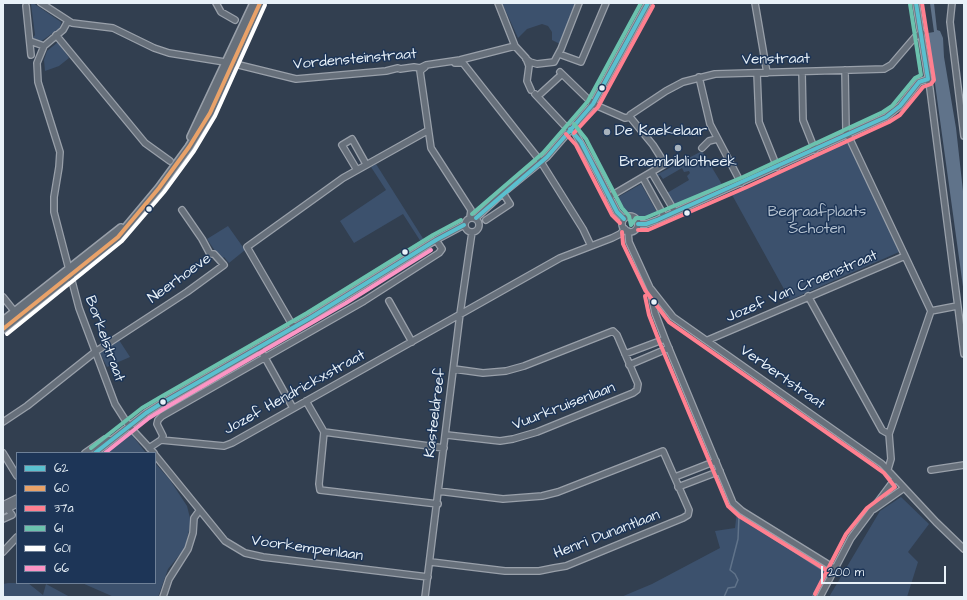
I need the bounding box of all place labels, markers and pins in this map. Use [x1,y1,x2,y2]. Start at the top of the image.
unlabelled marker [597,83,607,93]
place label: De Kaekelaar [615,123,707,141]
marker: De Kaekelaar [602,127,612,137]
marker: Braembibliotheek [673,143,683,153]
place label: Braembibliotheek [619,154,737,172]
unlabelled marker [144,204,154,214]
unlabelled marker [682,208,692,218]
unlabelled marker [400,247,410,257]
unlabelled marker [649,297,659,307]
unlabelled marker [158,397,168,407]

